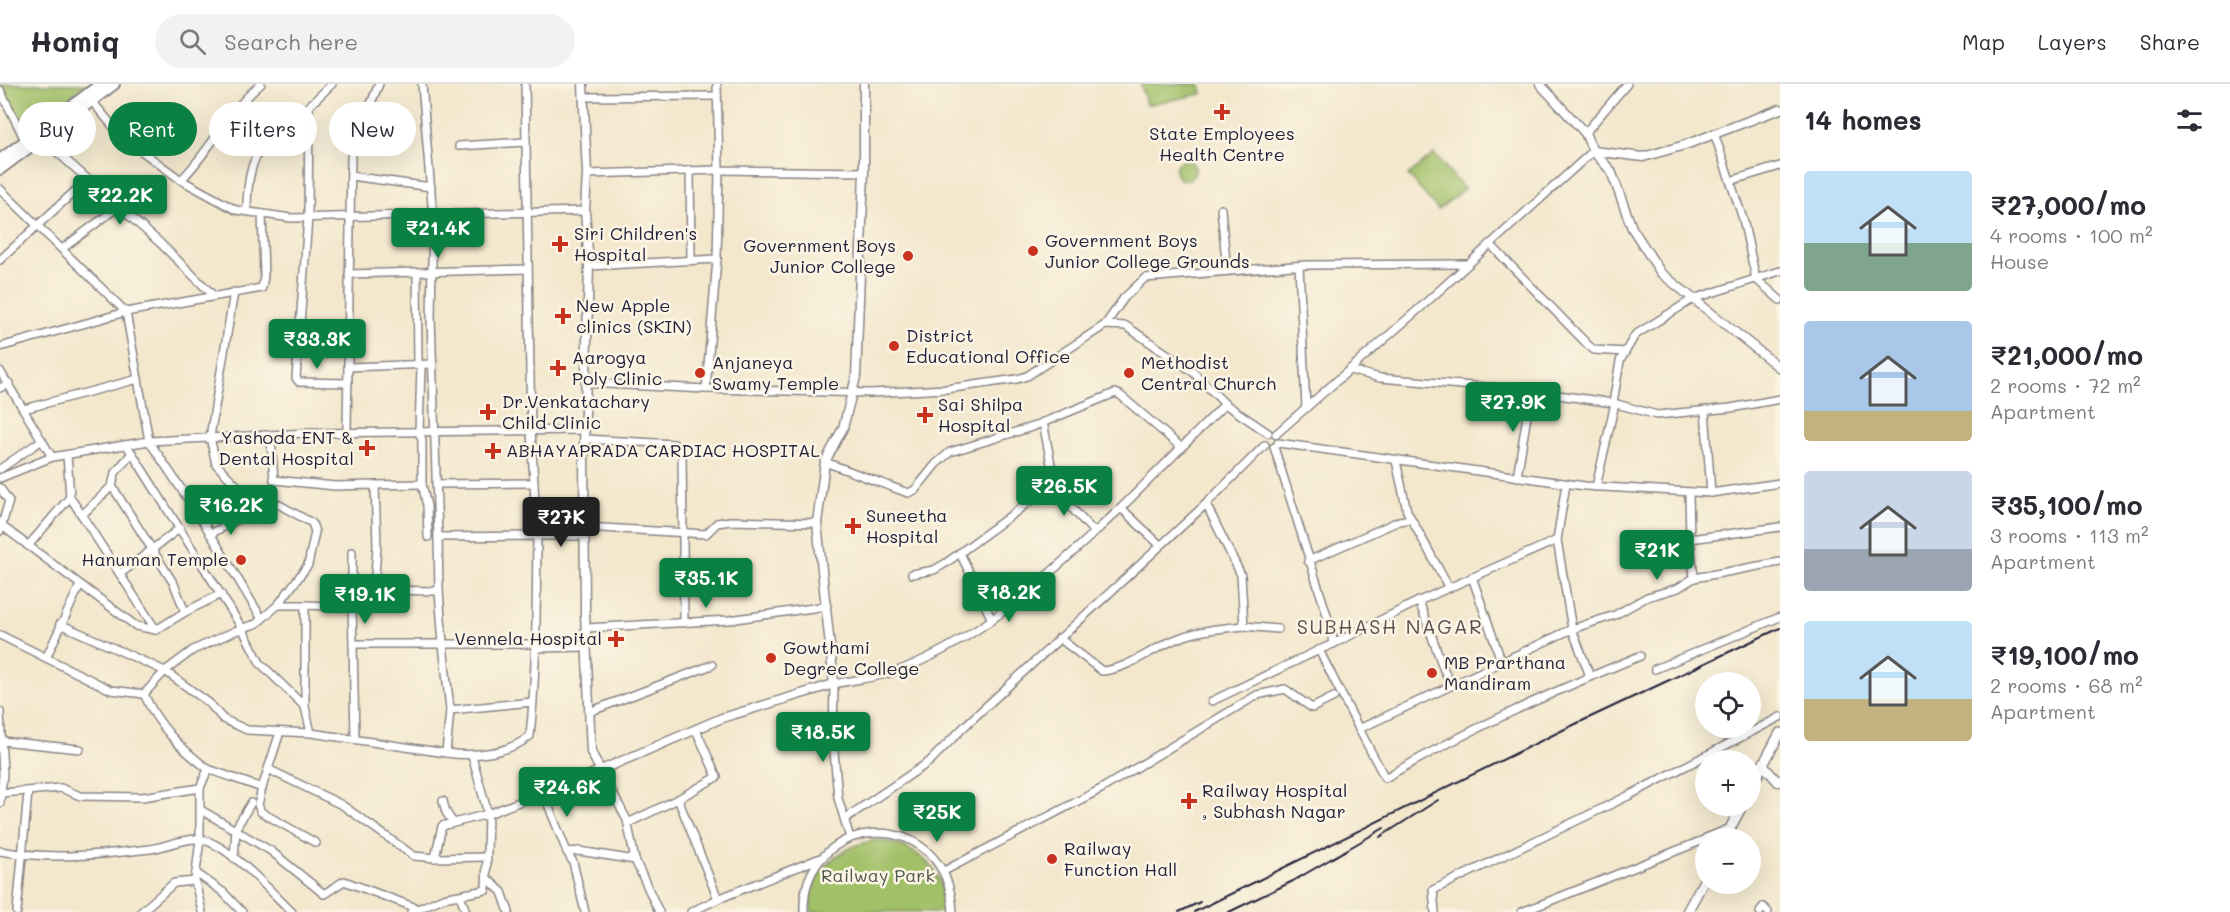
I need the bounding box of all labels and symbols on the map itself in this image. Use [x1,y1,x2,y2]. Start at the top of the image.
marker: State Employees Health Centre [1213,103,1231,121]
place label: State Employees Health Centre [1149,121,1295,166]
pin: ₹22.2K [71,175,169,226]
pin: ₹21.4K [389,208,487,259]
place label: Siri Children's Hospital [574,221,697,266]
place label: Government Boys Junior College Grounds [1045,228,1250,273]
place label: Government Boys Junior College [743,233,896,278]
marker: Siri Children's Hospital [551,235,569,253]
marker: Government Boys Junior College Grounds [1026,244,1040,258]
marker: Government Boys Junior College [901,249,915,263]
place label: New Apple clinics (SKIN) [576,293,692,338]
marker: New Apple clinics (SKIN) [554,307,572,325]
pin: ₹33.3K [268,319,366,370]
place label: District Educational Office [906,323,1070,368]
marker: District Educational Office [887,339,901,353]
place label: Aarogya Poly Clinic [572,345,662,390]
place label: Anjaneya Swamy Temple [712,350,839,395]
place label: Methodist Central Church [1141,350,1276,395]
marker: Aarogya Poly Clinic [549,359,567,377]
marker: Anjaneya Swamy Temple [693,366,707,380]
marker: Methodist Central Church [1122,366,1136,380]
pin: ₹27.9K [1464,382,1562,433]
place label: Dr.Venkatachary Child Clinic [502,389,650,434]
place label: Sai Shilpa Hospital [938,392,1023,437]
marker: Dr.Venkatachary Child Clinic [479,403,497,421]
marker: Sai Shilpa Hospital [916,406,934,424]
place label: Yashoda ENT & Dental Hospital [219,425,354,470]
place label: ABHAYAPRADA CARDIAC HOSPITAL [506,438,820,462]
marker: Yashoda ENT & Dental Hospital [358,439,376,457]
marker: ABHAYAPRADA CARDIAC HOSPITAL [484,442,502,460]
pin: ₹26.5K [1015,466,1113,517]
pin: ₹16.2K [182,485,280,536]
pin: ₹27K [525,497,597,548]
place label: Suneetha Hospital [866,503,948,548]
marker: Suneetha Hospital [844,517,862,535]
pin: ₹21K [1621,530,1693,581]
place label: Hanuman Temple [82,547,229,571]
marker: Hanuman Temple [234,553,248,567]
pin: ₹35.1K [657,558,755,609]
pin: ₹18.2K [960,572,1058,623]
pin: ₹19.1K [316,574,414,625]
district label: SUBHASH NAGAR [1297,613,1483,639]
place label: Vennela Hospital [454,626,602,650]
marker: Vennela Hospital [607,630,625,648]
place label: Gowthami Degree College [783,635,919,680]
place label: MB Prarthana Mandiram [1444,650,1566,695]
marker: Gowthami Degree College [764,651,778,665]
marker: MB Prarthana Mandiram [1425,666,1439,680]
pin: ₹18.5K [774,712,872,763]
pin: ₹24.6K [518,767,616,818]
place label: Railway Hospital , Subhash Nagar [1202,778,1348,823]
pin: ₹25K [901,792,973,843]
marker: Railway Hospital , Subhash Nagar [1180,792,1198,810]
place label: Railway Function Hall [1064,836,1177,881]
marker: Railway Function Hall [1045,852,1059,866]
park label: Railway Park [821,863,935,887]

